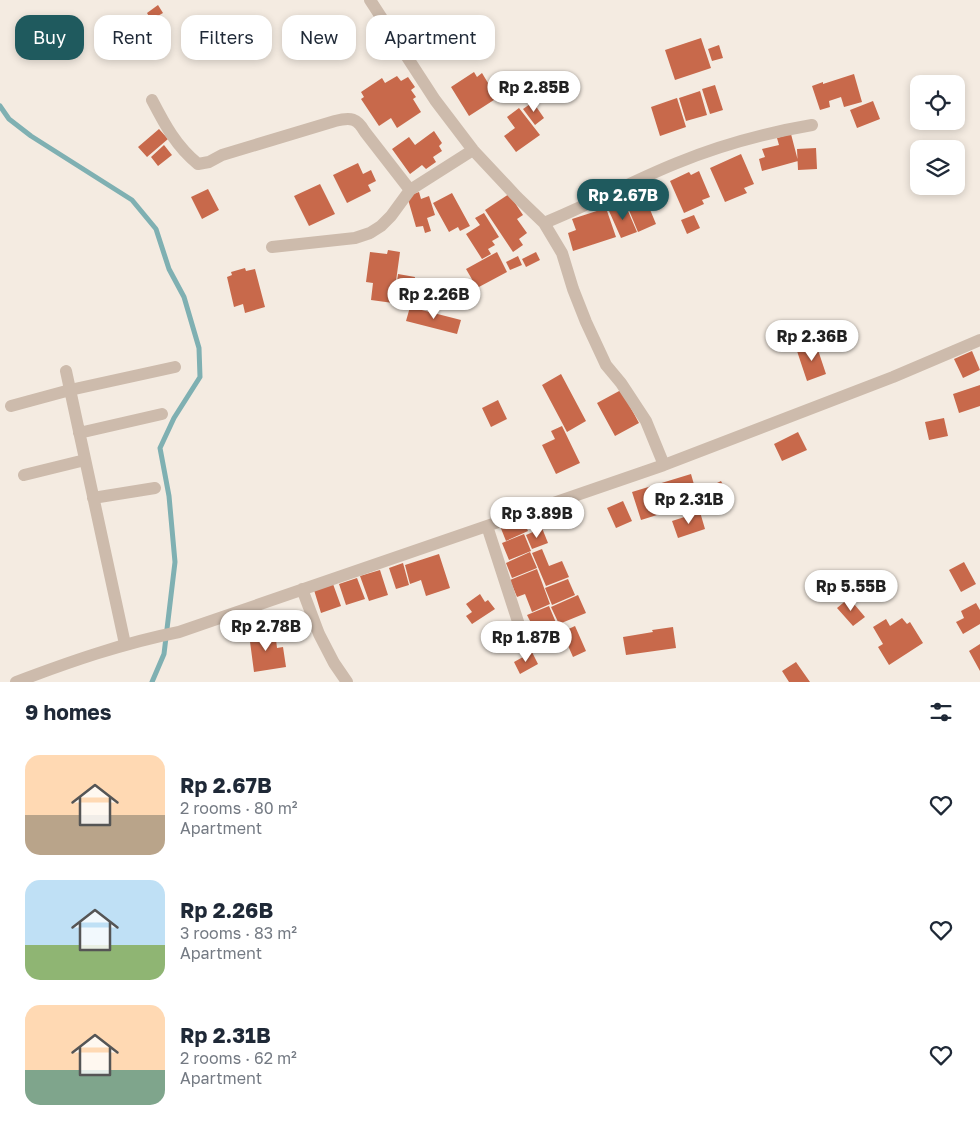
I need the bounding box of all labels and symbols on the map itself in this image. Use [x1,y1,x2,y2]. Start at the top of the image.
pin: Rp 2.85B [482,70,586,113]
pin: Rp 2.67B [571,178,675,221]
pin: Rp 2.26B [382,278,486,320]
pin: Rp 2.36B [760,320,864,362]
pin: Rp 2.31B [637,482,741,525]
pin: Rp 3.89B [485,496,589,539]
pin: Rp 5.55B [799,570,903,612]
pin: Rp 2.78B [214,610,318,652]
pin: Rp 1.87B [474,620,578,663]

